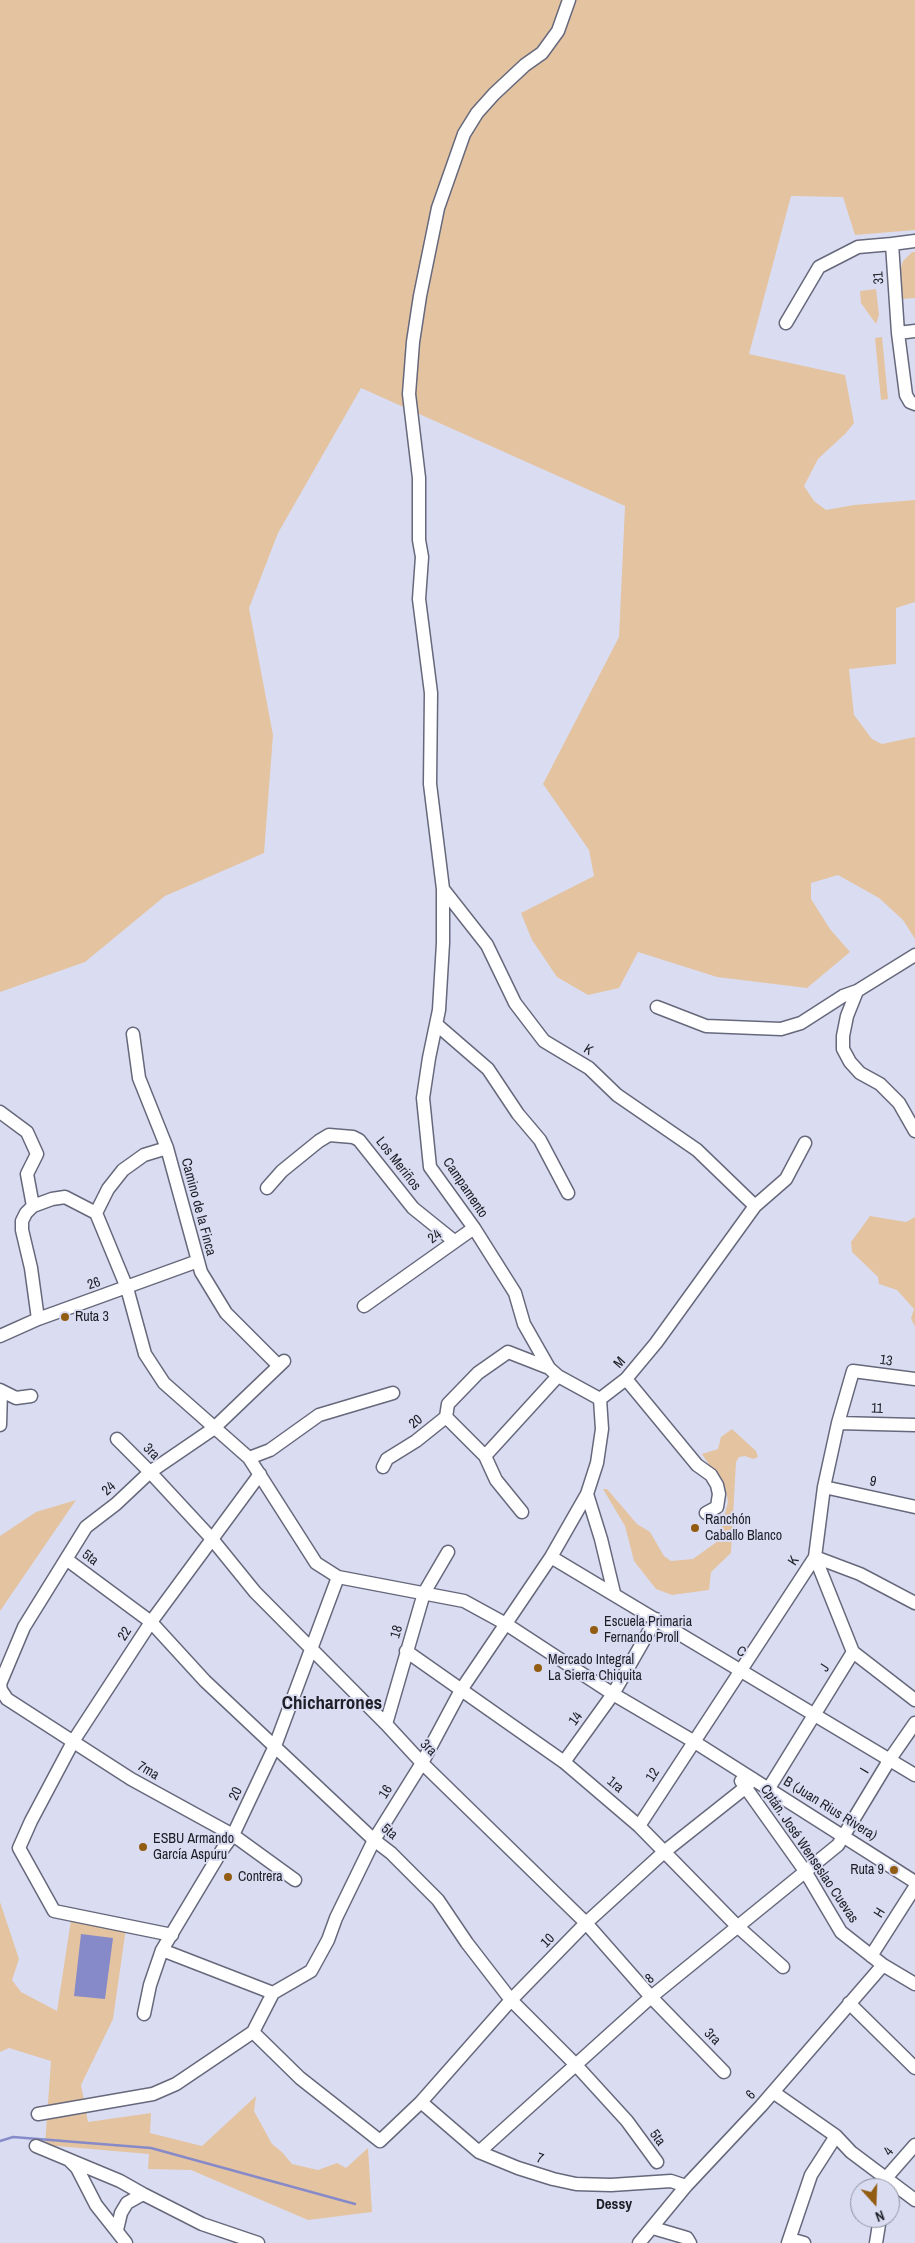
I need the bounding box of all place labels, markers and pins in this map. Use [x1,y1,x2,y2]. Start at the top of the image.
place label: Ruta 3 [75,1309,109,1325]
marker: Ruta 3 [59,1311,71,1323]
place label: Ranchón Caballo Blanco [705,1512,782,1544]
marker: Ranchón Caballo Blanco [689,1522,701,1534]
place label: Escuela Primaria Fernando Proll [604,1614,692,1646]
marker: Escuela Primaria Fernando Proll [588,1624,600,1636]
place label: Mercado Integral La Sierra Chiquita [548,1652,642,1684]
marker: Mercado Integral La Sierra Chiquita [532,1662,544,1674]
place label: ESBU Armando García Aspuru [153,1831,234,1864]
marker: ESBU Armando García Aspuru [137,1841,149,1853]
place label: Ruta 9 [850,1862,884,1878]
marker: Ruta 9 [888,1864,900,1876]
place label: Contrera [238,1869,283,1885]
marker: Contrera [222,1871,234,1883]

